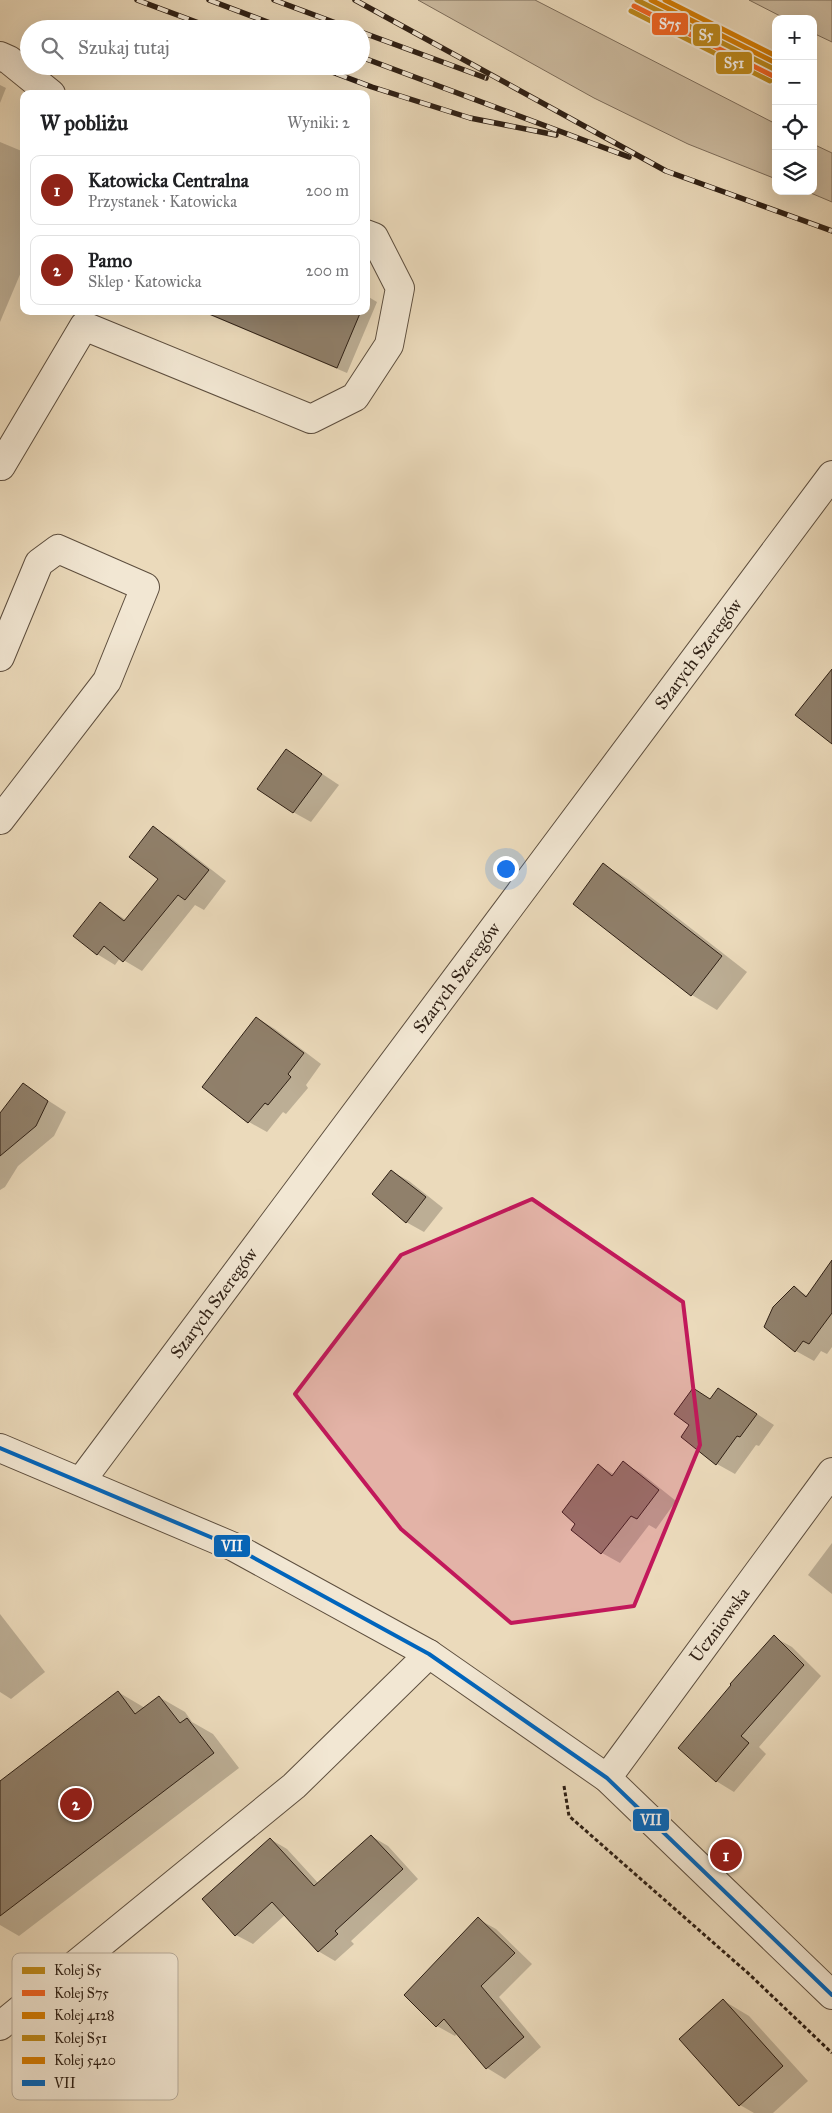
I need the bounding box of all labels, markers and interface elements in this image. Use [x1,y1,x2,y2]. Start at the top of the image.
line badge: S75 [651,12,689,36]
map controls [772,15,817,195]
button: + [772,15,817,60]
text: S75 [659,16,682,33]
search box [20,20,370,75]
line badge: S5 [692,23,721,47]
text: S5 [699,27,714,44]
icon: search [38,34,66,62]
text: Szukaj tutaj [78,36,170,59]
line badge: S51 [715,51,753,75]
text: S51 [724,55,745,72]
button: − [772,60,817,105]
button: locate [772,105,817,150]
text: W pobliżu [40,110,128,136]
text: Wyniki: 2 [287,113,350,132]
button: layers [772,150,817,195]
text: Katowicka Centralna [88,169,249,192]
text: 1 [54,181,60,200]
text: 200 m [306,181,349,200]
text: Przystanek · Katowicka [88,192,237,211]
text: Pamo [88,249,132,272]
text: 2 [53,261,61,280]
text: 200 m [306,261,349,280]
text: Sklep · Katowicka [88,272,202,291]
street label: Szarych Szeregów [650,594,747,714]
your location [493,856,519,882]
street label: Szarych Szeregów [408,918,505,1037]
street label: Szarych Szeregów [165,1243,262,1363]
line badge: VII [213,1534,251,1558]
text: VII [220,1538,243,1555]
street label: Uczniowska [685,1583,755,1667]
pin: 2 [60,1785,92,1823]
line badge: VII [632,1808,670,1832]
text: VII [639,1812,662,1829]
pin: 1 [710,1836,742,1874]
legend [12,1953,178,2100]
text: Kolej S5 [54,1962,102,1979]
text: Kolej S75 [54,1985,109,2002]
text: Kolej 4128 [54,2007,115,2024]
text: Kolej S51 [54,2030,107,2047]
text: Kolej 5420 [54,2052,116,2069]
text: VII [53,2075,76,2092]

